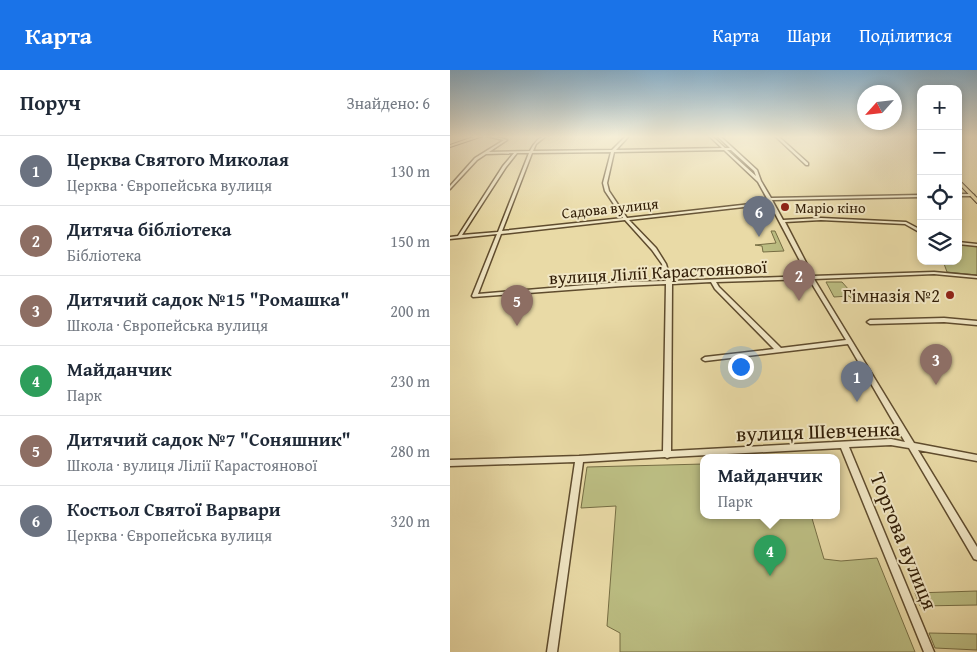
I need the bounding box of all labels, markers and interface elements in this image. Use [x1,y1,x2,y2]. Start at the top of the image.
text: Карта [25,18,92,53]
text: Карта [713,22,759,49]
text: Шари [787,22,831,49]
text: Поділитися [859,22,952,49]
north arrow [857,85,902,130]
map controls [917,85,962,265]
button: + [917,85,962,130]
text: Поруч [20,87,81,118]
text: Знайдено: 6 [347,91,430,115]
button: − [917,130,962,175]
text: Церква Святого Миколая [67,145,289,173]
text: 1 [32,159,40,183]
text: 130 m [390,159,430,183]
text: Церква · Європейська вулиця [67,173,272,197]
button: locate [917,175,962,220]
street label: Садова вулиця [561,192,660,224]
pin: 6 [743,196,775,237]
place label: Маріо кіно [795,197,866,218]
marker: Маріо кіно [779,201,791,213]
text: Дитяча бібліотека [67,215,231,243]
button: layers [917,220,962,265]
text: 2 [32,229,40,253]
text: 150 m [390,229,430,253]
text: Бібліотека [67,243,141,267]
street label: вулиця Лілії Карастоянової [548,253,768,291]
pin: 2 [783,260,815,301]
place label: Гімназія №2 [843,282,940,309]
text: Дитячий садок №15 "Ромашка" [67,285,349,313]
pin: 5 [501,285,533,326]
marker: Гімназія №2 [944,289,956,301]
text: 3 [32,299,40,323]
text: 200 m [390,299,430,323]
text: Школа · Європейська вулиця [67,313,268,337]
pin: 3 [920,344,952,385]
your location [728,354,754,380]
text: Майданчик [67,355,172,383]
pin: 1 [841,361,873,402]
text: 4 [32,369,40,393]
text: 230 m [390,369,430,393]
text: Парк [67,383,102,407]
street label: вулиця Шевченка [735,413,901,449]
text: Дитячий садок №7 "Соняшник" [67,425,351,453]
text: 5 [32,439,40,463]
text: 280 m [390,439,430,463]
text: Школа · вулиця Лілії Карастоянової [67,453,317,477]
popup [700,454,840,519]
text: Майданчик [718,461,822,489]
street label: Торгова вулиця [862,468,946,615]
text: Парк [718,489,753,513]
text: Костьол Святої Варвари [67,495,281,523]
text: 6 [32,509,40,533]
text: 320 m [390,509,430,533]
text: Церква · Європейська вулиця [67,523,272,547]
pin: 4 [754,535,786,576]

